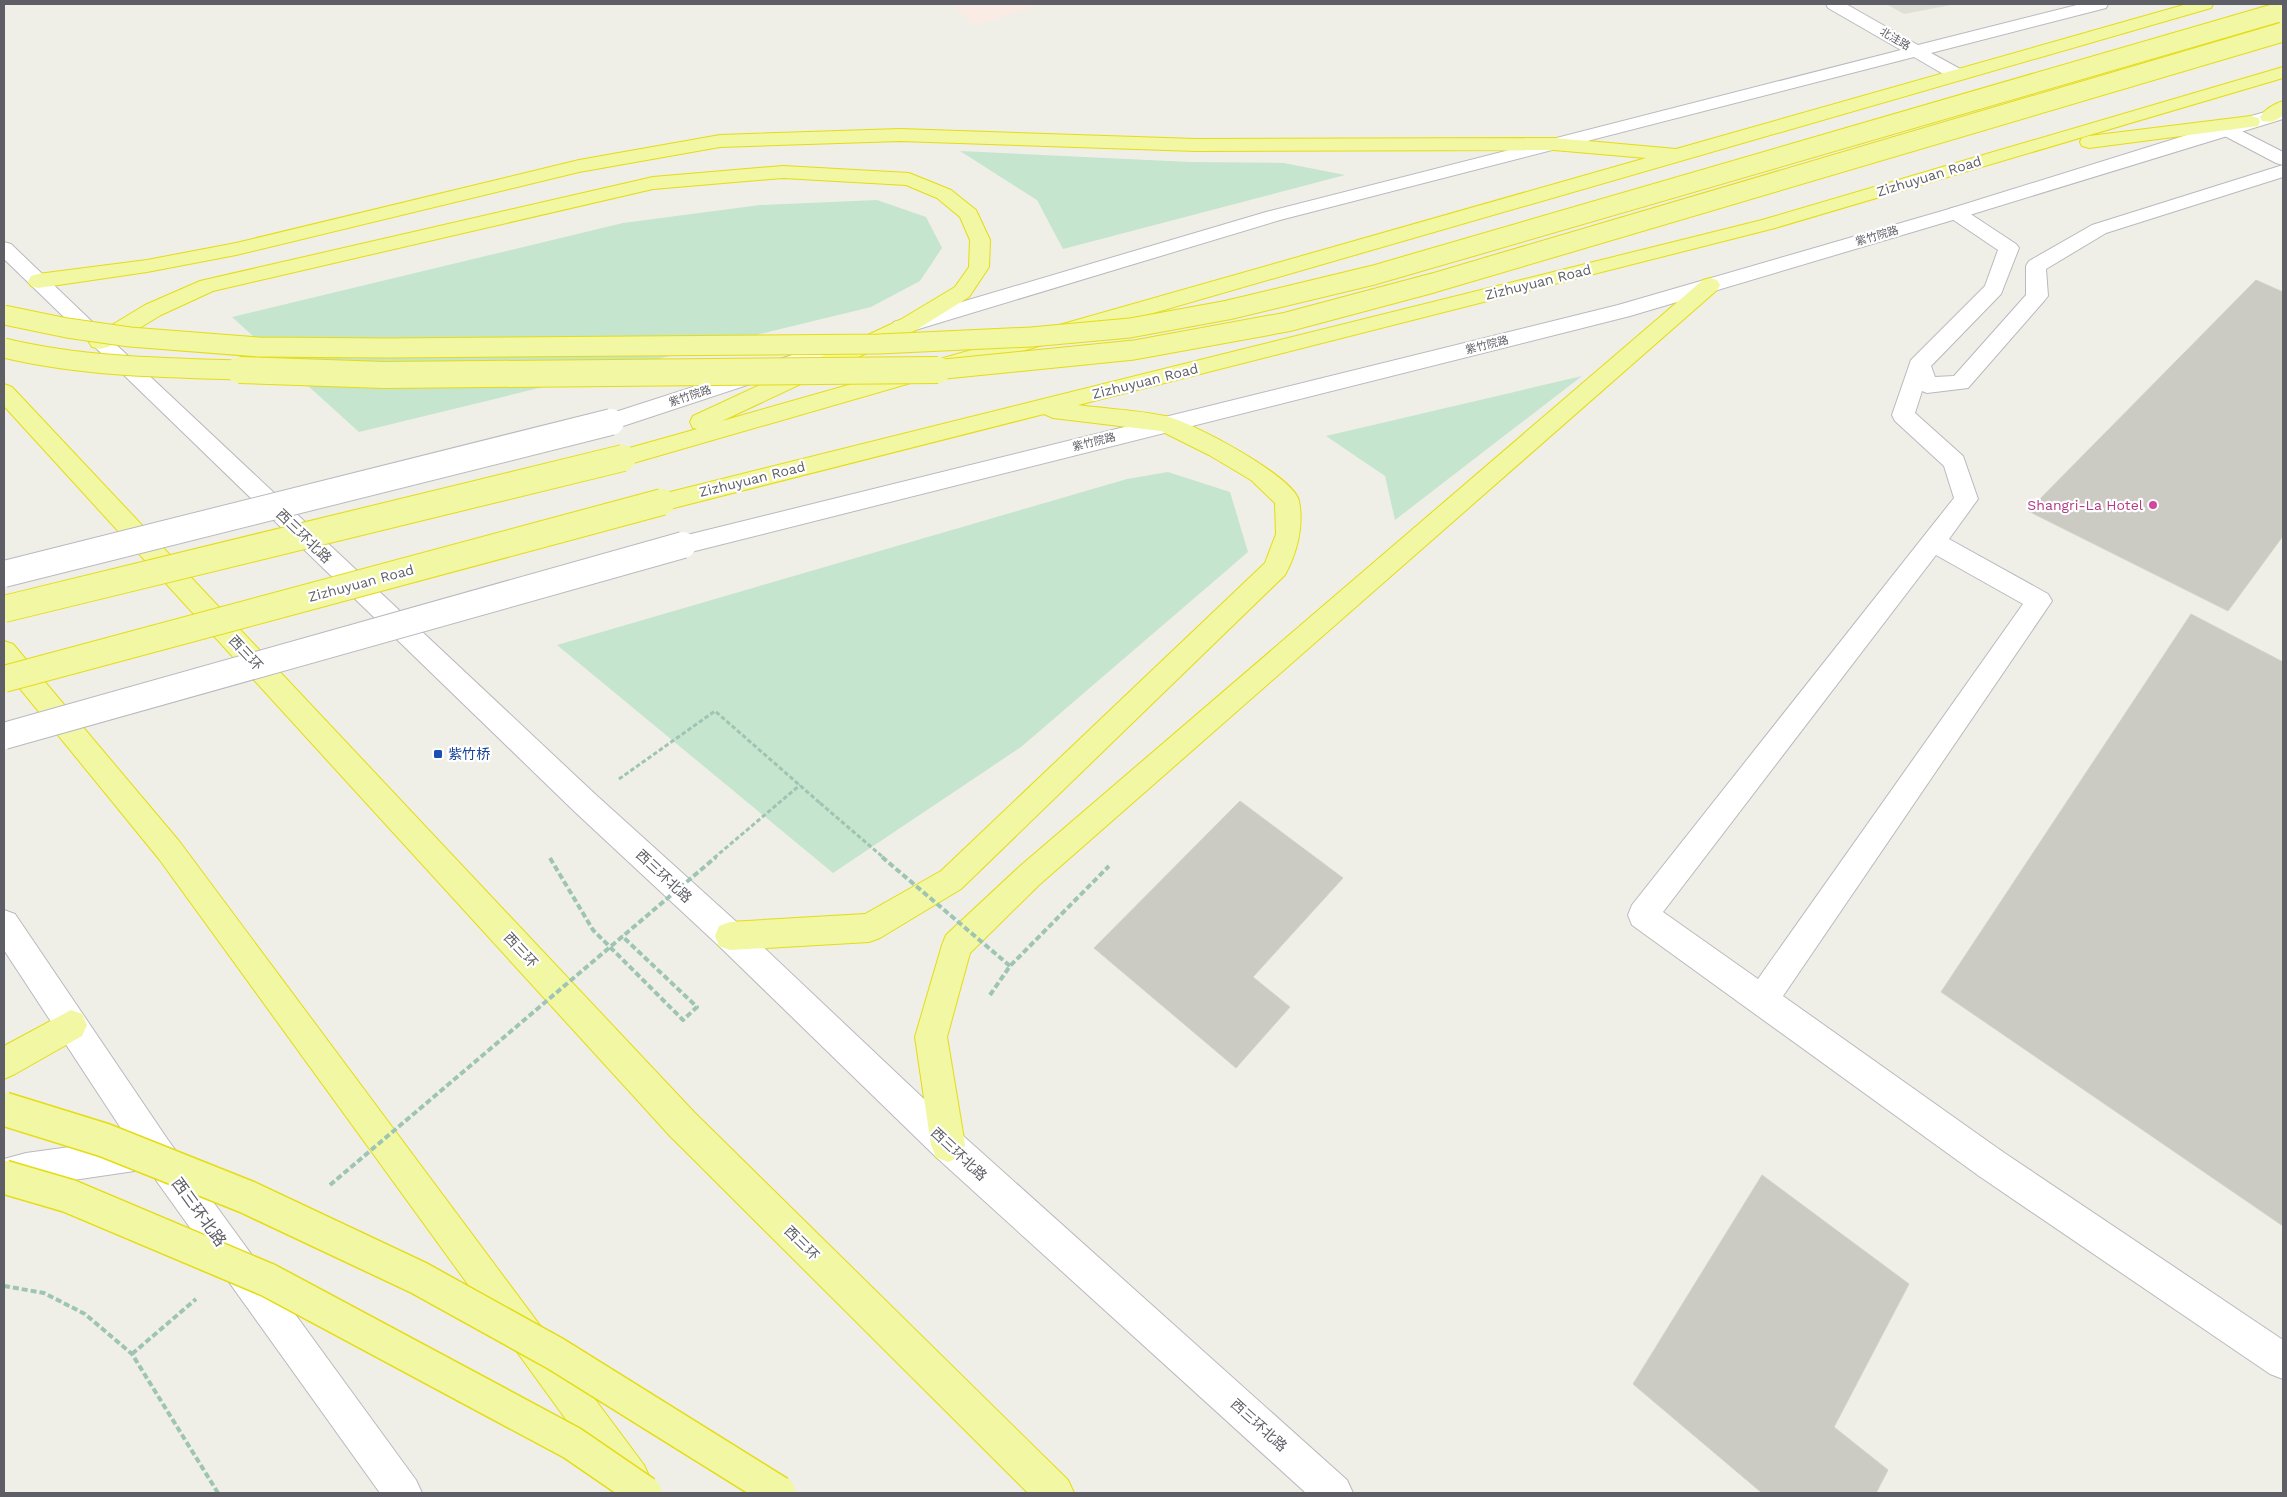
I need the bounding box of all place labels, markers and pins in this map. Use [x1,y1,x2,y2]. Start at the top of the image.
place label: Shangri-La Hotel [2027,497,2144,513]
marker: Shangri-La Hotel [2147,499,2159,511]
place label: 紫竹桥 [448,746,490,762]
marker: 紫竹桥 [432,748,444,760]

